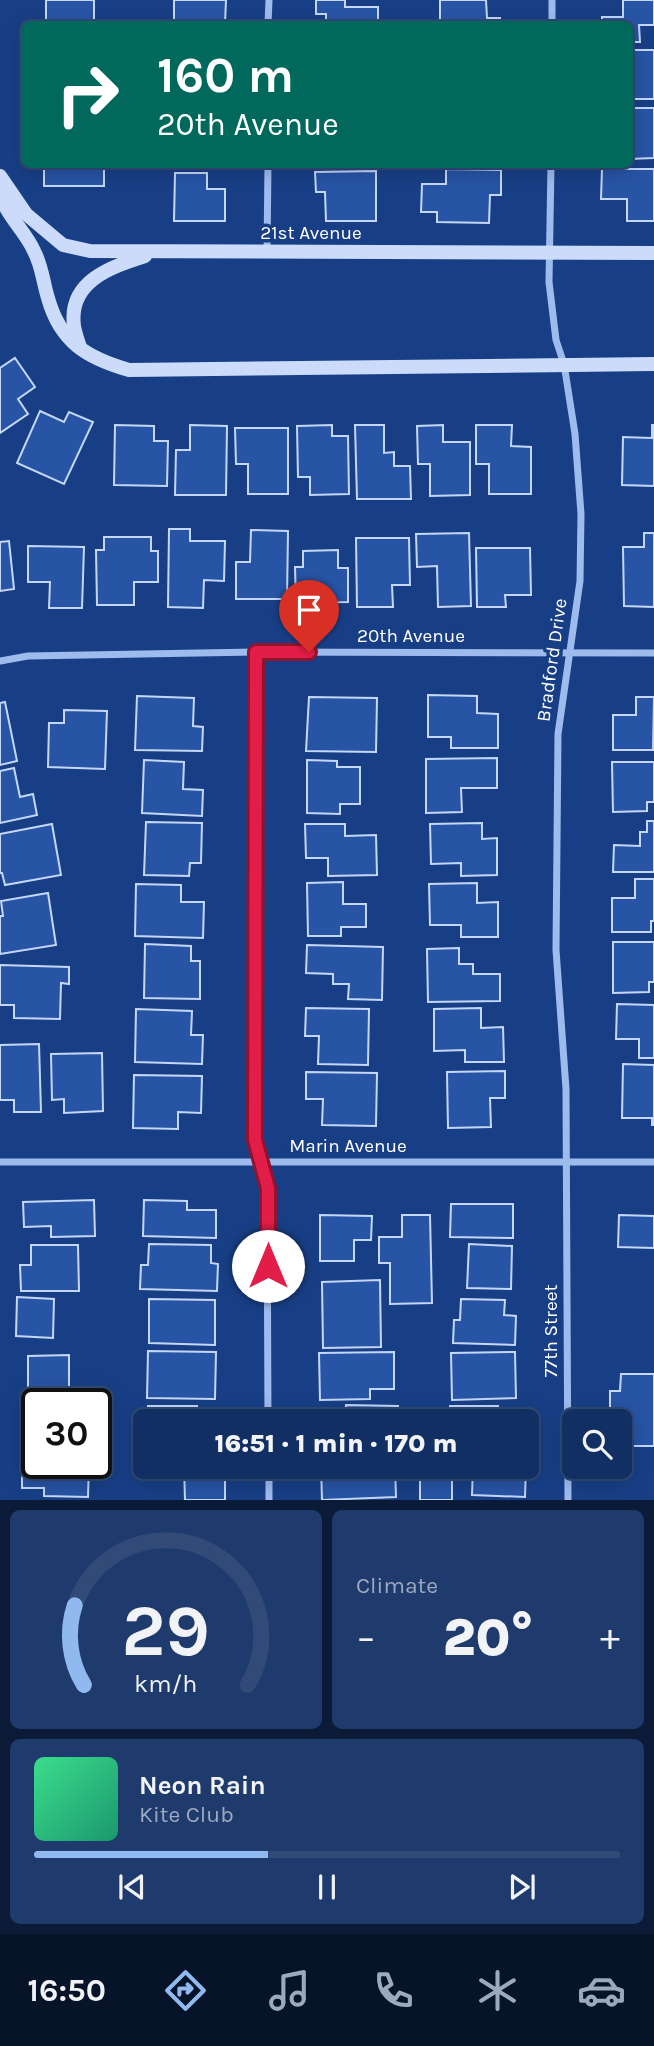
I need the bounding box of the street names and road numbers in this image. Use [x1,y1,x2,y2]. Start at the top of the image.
street label: 21st Avenue [260,222,362,244]
street label: Bradford Drive [532,597,572,723]
street label: 20th Avenue [357,625,465,647]
street label: Marin Avenue [289,1135,407,1157]
street label: 77th Street [540,1284,562,1378]

